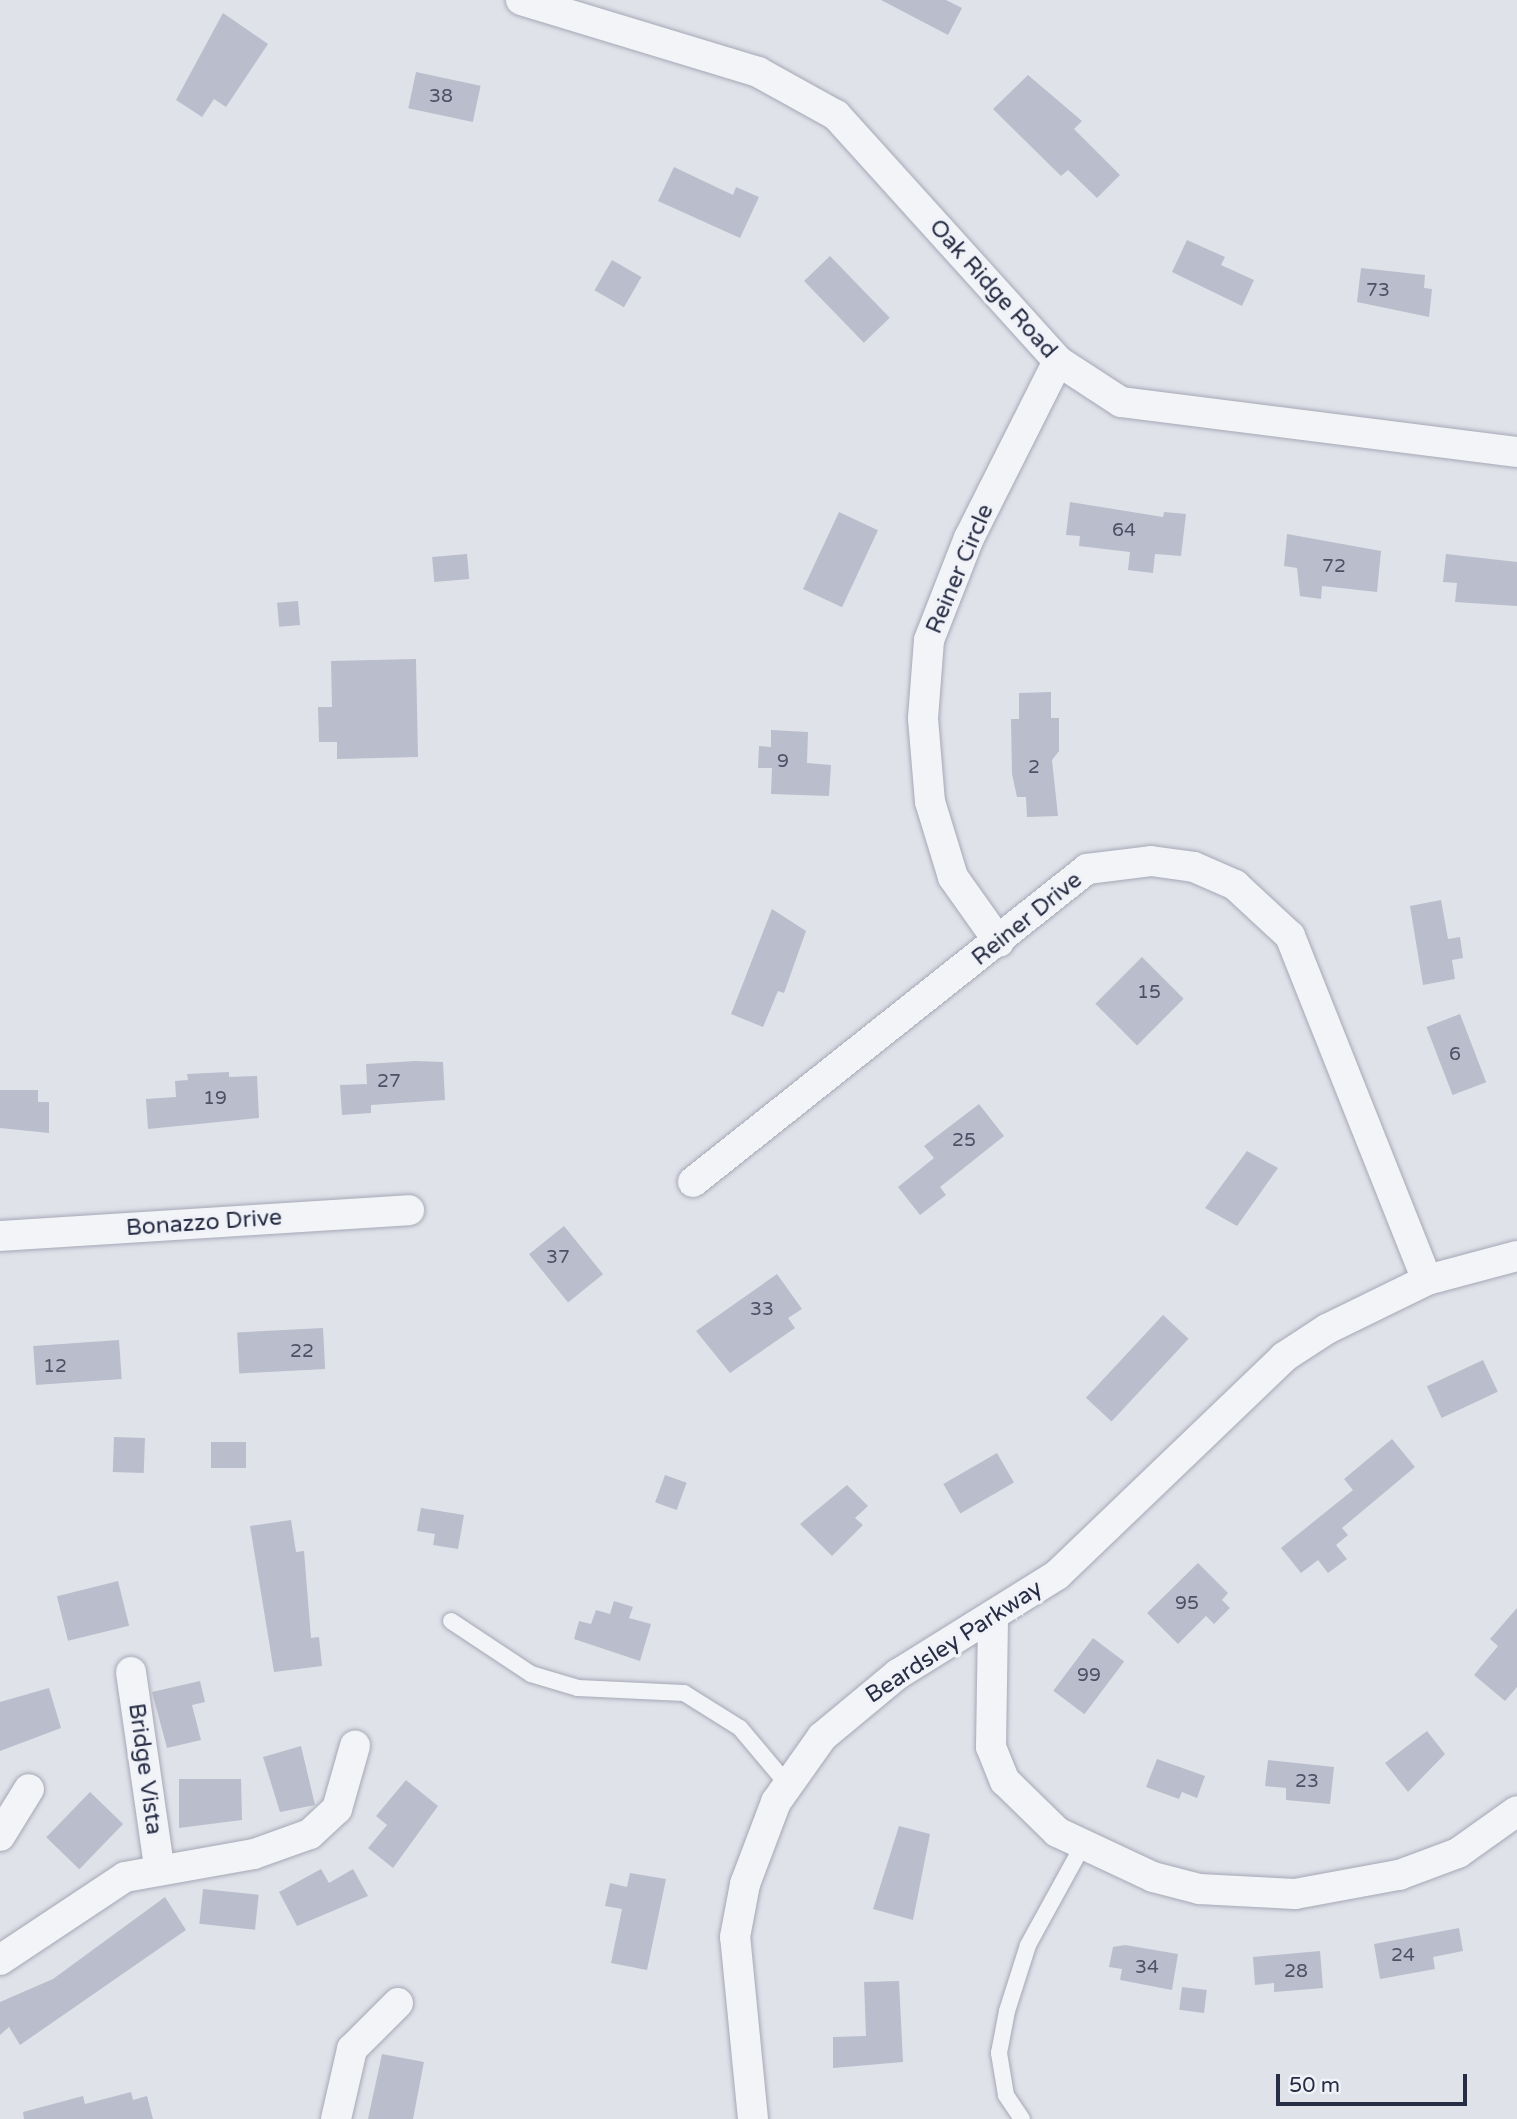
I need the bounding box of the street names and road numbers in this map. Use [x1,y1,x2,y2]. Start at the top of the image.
street label: Oak Ridge Road [923,214,1063,364]
street label: Reiner Circle [920,500,1000,638]
street label: Reiner Drive [966,866,1088,972]
street label: Bonazzo Drive [125,1204,283,1242]
street label: Beardsley Parkway [861,1575,1047,1709]
street label: Bridge Vista [122,1701,168,1837]

